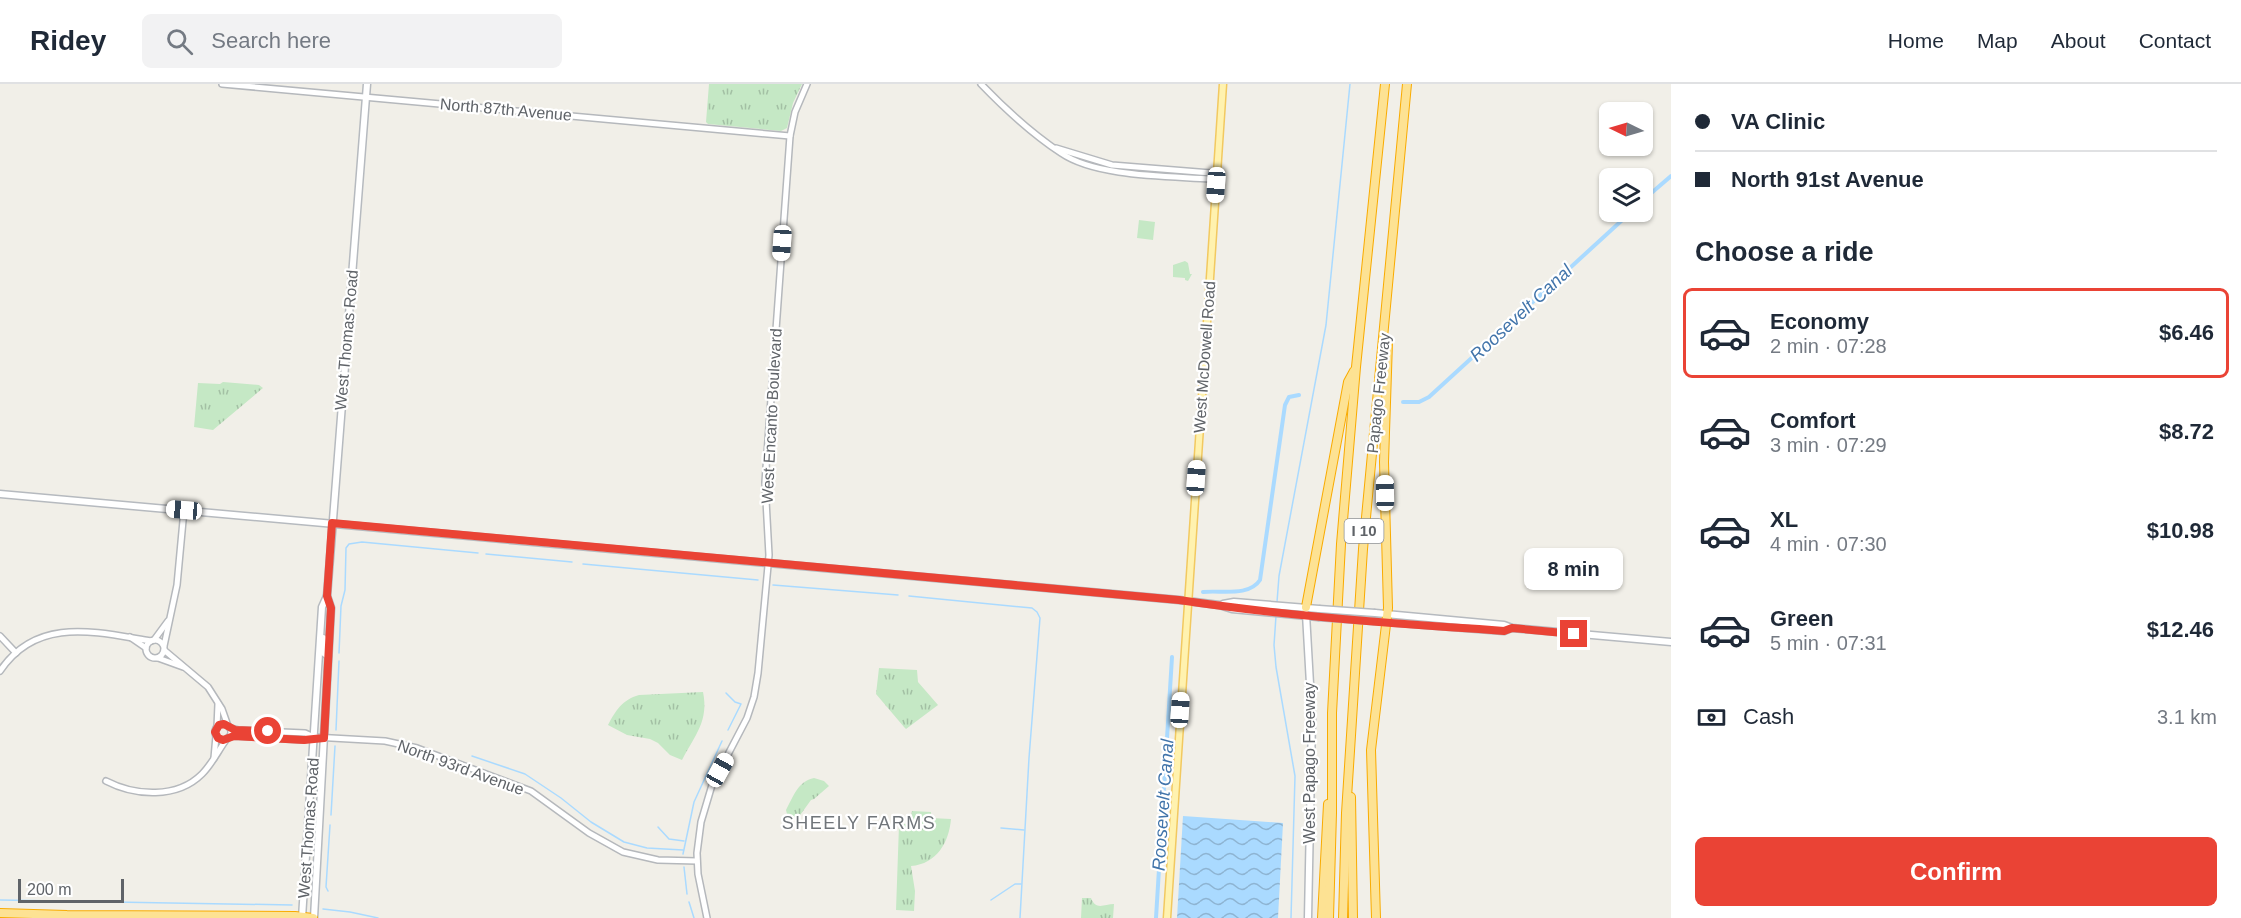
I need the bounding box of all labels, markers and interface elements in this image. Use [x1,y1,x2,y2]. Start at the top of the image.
search box [142,14,562,68]
text: Ridey [30,25,106,56]
icon: search [163,25,196,58]
text: Search here [211,28,331,53]
text: Home [1888,29,1944,52]
text: Map [1977,29,2018,52]
text: About [2051,29,2106,52]
text: Contact [2139,29,2211,52]
street label: North 87th Avenue [439,95,573,124]
north arrow [1599,102,1653,156]
map controls [1599,102,1653,222]
text: VA Clinic [1731,109,1825,134]
car [1206,166,1226,204]
text: North 91st Avenue [1731,167,1924,192]
button: layers [1599,168,1653,222]
car [772,224,792,262]
text: Choose a ride [1695,237,1874,267]
water label: Roosevelt Canal [1466,260,1577,365]
street label: West Thomas Road [332,269,361,411]
street label: West McDowell Road [1191,280,1218,434]
icon: car [1698,306,1752,360]
text: Economy [1770,309,1869,334]
text: $6.46 [2159,320,2214,345]
street label: West Encanto Boulevard [758,328,785,504]
street label: Papago Freeway [1364,332,1393,454]
text: 2 min · 07:28 [1770,335,1887,357]
icon: car [1698,405,1752,459]
text: Comfort [1770,408,1856,433]
text: $8.72 [2159,419,2214,444]
text: 3 min · 07:29 [1770,434,1887,456]
car [1186,459,1206,497]
car [1376,475,1394,511]
car [165,499,203,521]
icon: car [1698,504,1752,558]
text: XL [1770,507,1798,532]
text: $10.98 [2147,518,2214,543]
road number: I 10 [1344,519,1384,543]
text: 4 min · 07:30 [1770,533,1887,555]
callout: 8 min [1524,547,1624,589]
text: 8 min [1547,558,1600,580]
icon: car [1698,603,1752,657]
text: Green [1770,606,1834,631]
text: $12.46 [2147,617,2214,642]
route end [1560,620,1587,647]
text: 5 min · 07:31 [1770,632,1887,654]
street label: West Papago Freeway [1301,682,1318,844]
car [1170,691,1190,729]
icon: cash [1695,701,1728,734]
text: Cash [1743,704,1794,729]
text: 3.1 km [2157,706,2217,728]
route start [254,717,281,744]
street label: North 93rd Avenue [395,737,526,798]
water label: Roosevelt Canal [1148,737,1178,872]
car [703,750,737,790]
street label: West Thomas Road [295,757,322,899]
district label: SHEELY FARMS [782,813,936,833]
button: Confirm [1695,837,2217,906]
scale bar [18,876,124,904]
text: 200 m [27,881,71,898]

